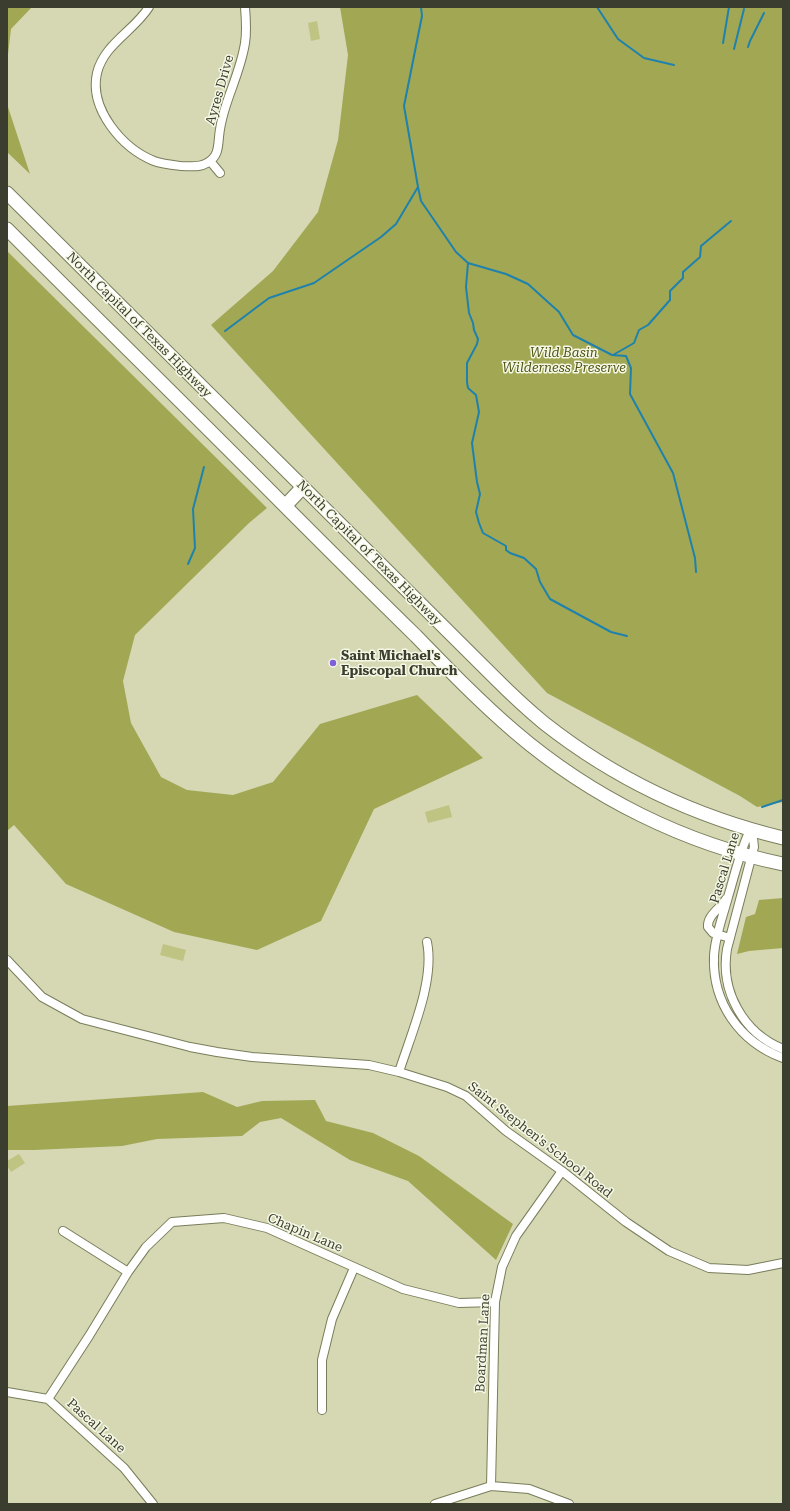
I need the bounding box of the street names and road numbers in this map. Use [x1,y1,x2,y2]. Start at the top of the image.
street label: Ayres Drive [203,53,237,127]
street label: North Capital of Texas Highway [63,249,215,401]
street label: North Capital of Texas Highway [293,477,445,629]
street label: Pascal Lane [707,831,743,905]
street label: Saint Stephen's School Road [465,1079,615,1201]
street label: Chapin Lane [265,1210,345,1256]
street label: Boardman Lane [473,1293,493,1393]
street label: Pascal Lane [63,1396,129,1456]

